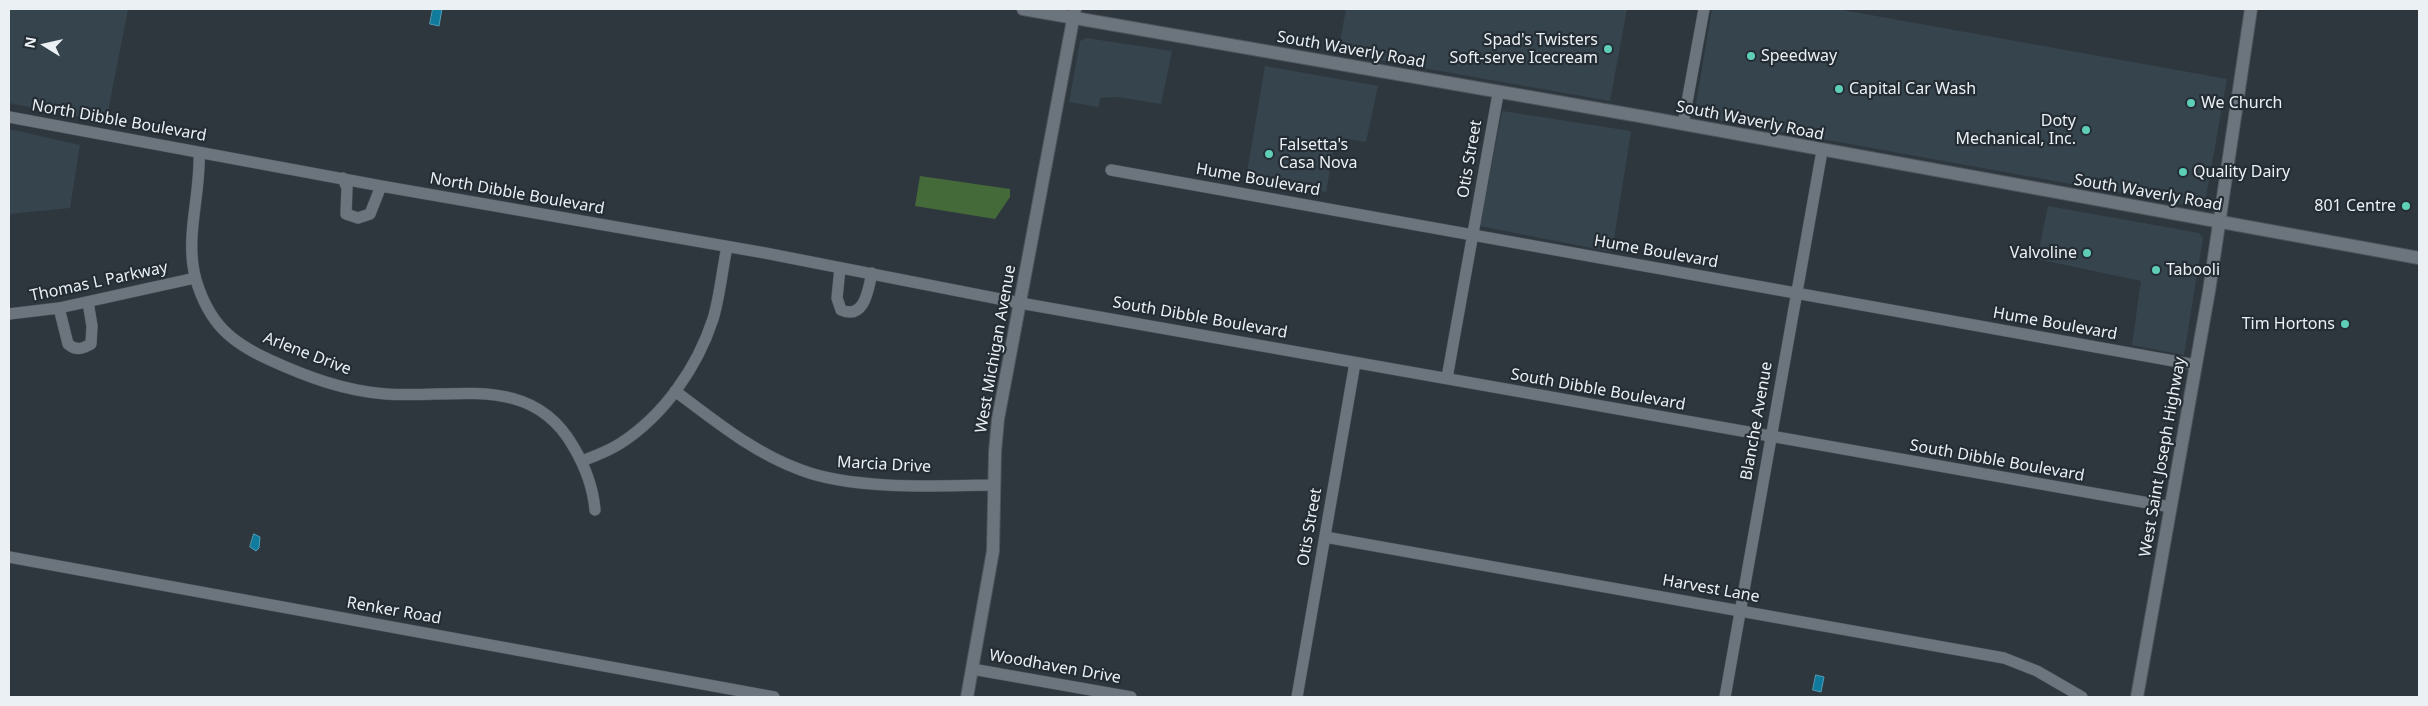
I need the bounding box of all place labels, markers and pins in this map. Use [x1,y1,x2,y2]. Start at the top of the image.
place label: Spad's Twisters Soft-serve Icecream [1449,30,1598,68]
marker: Spad's Twisters Soft-serve Icecream [1602,43,1614,55]
place label: Speedway [1761,46,1837,66]
marker: Speedway [1745,50,1757,62]
place label: Capital Car Wash [1849,79,1976,99]
marker: Capital Car Wash [1833,83,1845,95]
place label: We Church [2201,93,2282,113]
marker: We Church [2185,97,2197,109]
place label: Doty Mechanical, Inc. [1955,111,2076,149]
marker: Doty Mechanical, Inc. [2080,124,2092,136]
place label: Falsetta's Casa Nova [1279,135,1358,173]
marker: Falsetta's Casa Nova [1263,148,1275,160]
place label: Quality Dairy [2193,162,2290,182]
marker: Quality Dairy [2177,166,2189,178]
place label: 801 Centre [2314,196,2396,216]
marker: 801 Centre [2400,200,2412,212]
place label: Valvoline [2010,243,2077,263]
marker: Valvoline [2081,247,2093,259]
place label: Tabooli [2166,260,2220,280]
marker: Tabooli [2150,264,2162,276]
place label: Tim Hortons [2242,314,2335,334]
marker: Tim Hortons [2339,318,2351,330]

